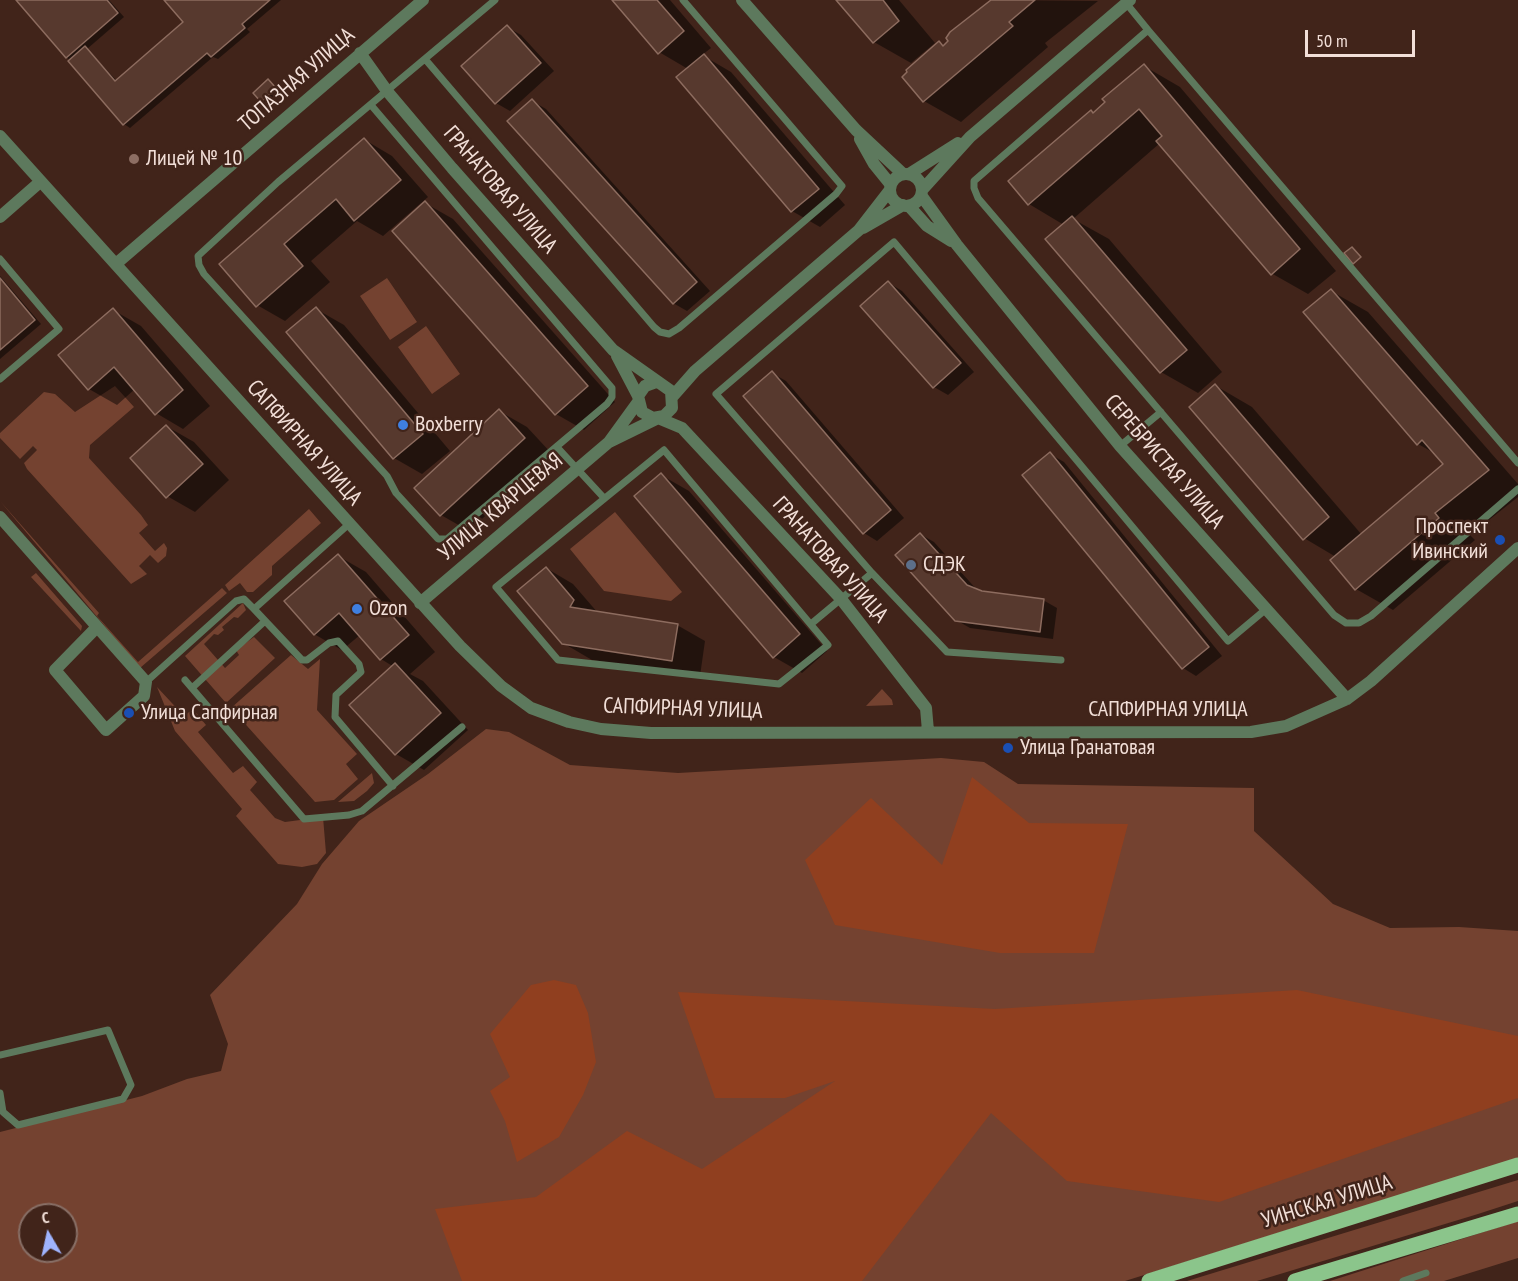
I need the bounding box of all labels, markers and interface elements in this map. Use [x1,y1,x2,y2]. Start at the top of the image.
scale bar [1308,18,1418,56]
street label: ТОПАЗНАЯ УЛИЦА [234,23,360,137]
text: 50 m [1316,29,1348,52]
street label: ГРАНАТОВАЯ УЛИЦА [438,121,562,259]
place label: Лицей № 10 [146,146,242,172]
marker: Лицей № 10 [127,152,141,166]
street label: САПФИРНАЯ УЛИЦА [241,375,367,511]
street label: СЕРЕБРИСТАЯ УЛИЦА [1099,390,1229,534]
place label: Boxberry [415,412,482,438]
marker: Boxberry [396,418,410,432]
street label: УЛИЦА КВАРЦЕВАЯ [434,447,568,567]
street label: ГРАНАТОВАЯ УЛИЦА [767,492,893,628]
place label: Проспект Ивинский [1412,514,1488,566]
marker: Проспект Ивинский [1493,533,1507,547]
place label: СДЭК [923,552,966,578]
marker: СДЭК [904,558,918,572]
place label: Ozon [369,596,408,622]
marker: Ozon [350,602,364,616]
street label: САПФИРНАЯ УЛИЦА [603,693,763,725]
street label: САПФИРНАЯ УЛИЦА [1088,697,1248,723]
place label: Улица Сапфирная [141,700,278,726]
marker: Улица Сапфирная [122,706,136,720]
place label: Улица Гранатовая [1020,735,1155,761]
marker: Улица Гранатовая [1001,741,1015,755]
street label: УИНСКАЯ УЛИЦА [1259,1170,1395,1234]
north arrow [18,1203,78,1263]
text: С [40,1207,51,1228]

